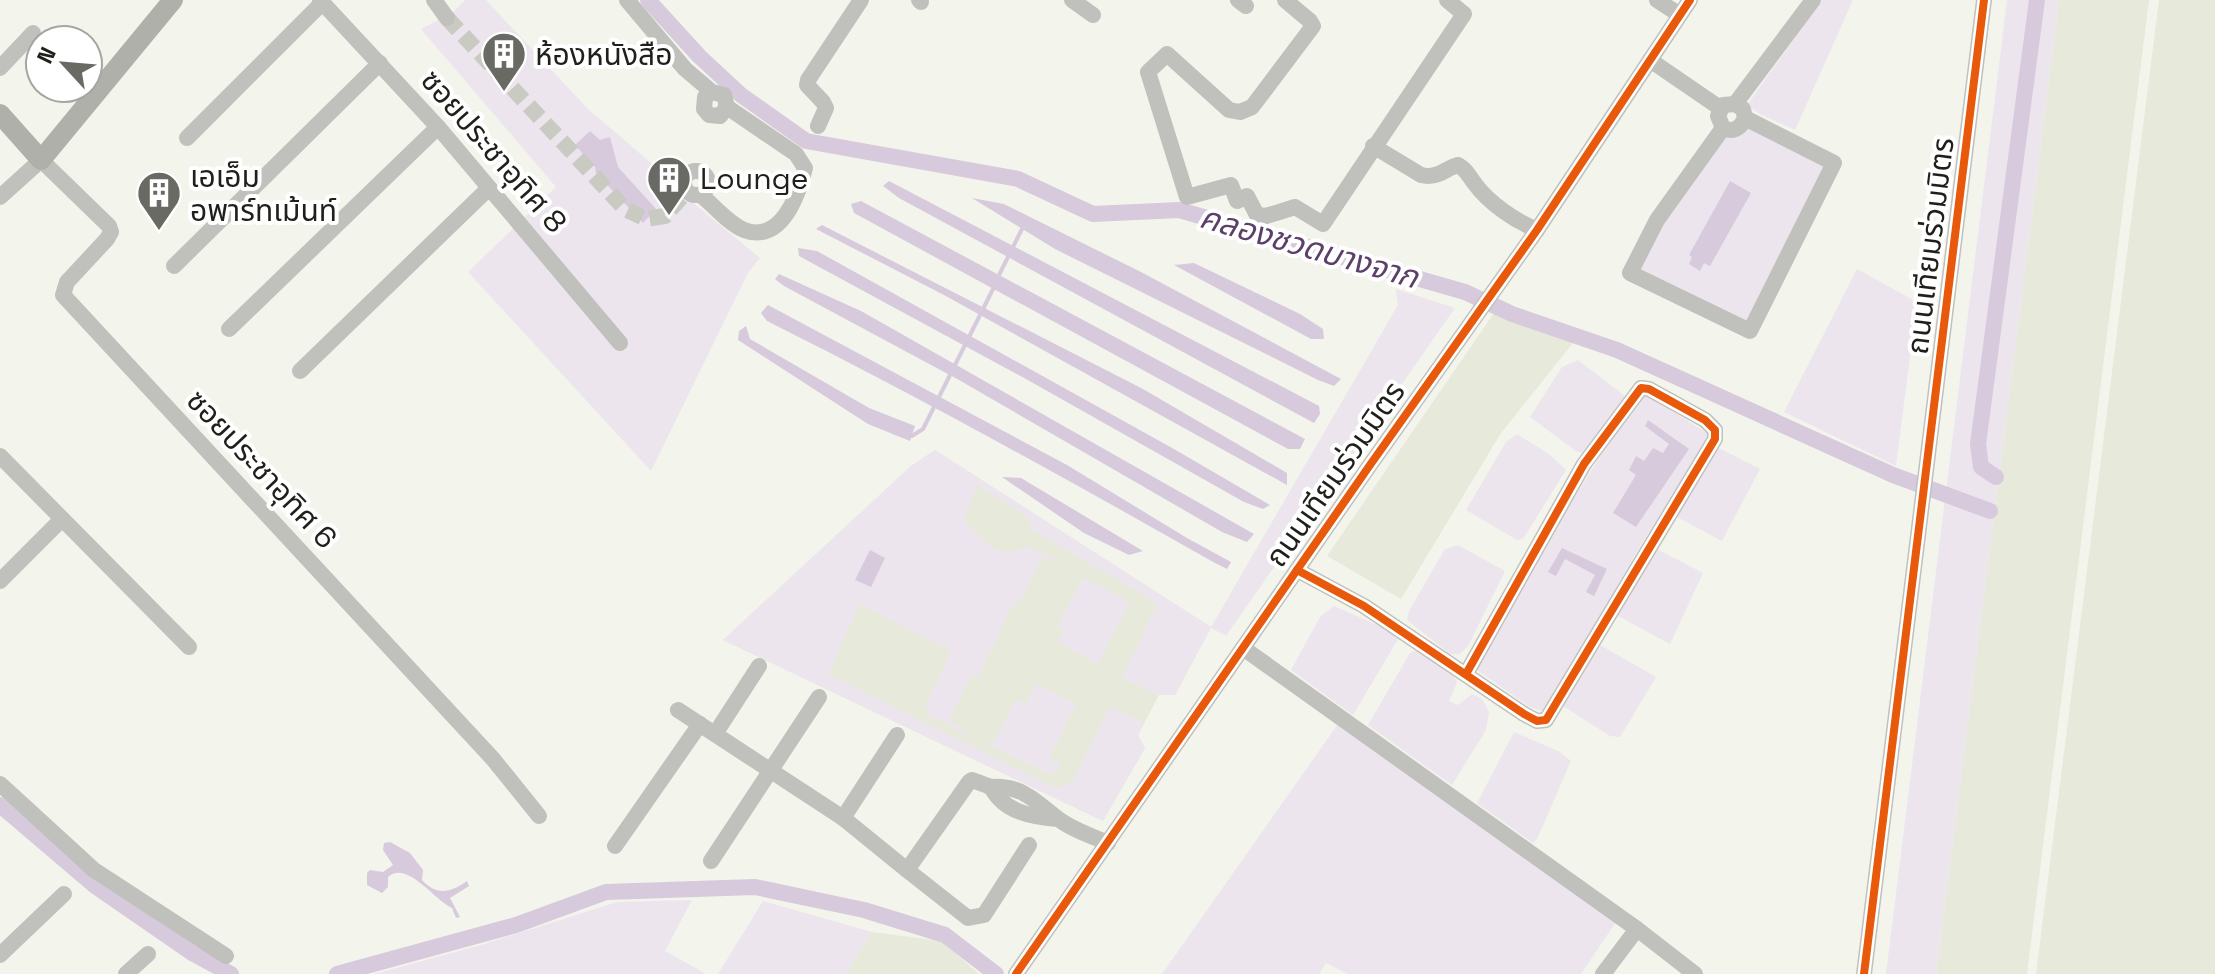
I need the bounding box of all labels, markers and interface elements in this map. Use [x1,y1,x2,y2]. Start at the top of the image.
north arrow [24,24,104,104]
building icon: ห้องหนังสือ [480,30,528,93]
place label: ห้องหนังสือ [535,35,672,74]
text: N [30,42,62,68]
street label: ซอยประชาอุทิศ 8 [412,61,576,241]
street label: ถนนเทียมร่วมมิตร [1897,135,1963,357]
building icon: Lounge [645,154,693,217]
place label: เอเอ็ม อพาร์ทเม้นท์ [190,157,337,230]
place label: Lounge [700,159,809,198]
building icon: เอเอ็ม อพาร์ทเม้นท์ [135,169,183,232]
water label: คลองชวดบางจาก [1195,197,1425,298]
street label: ถนนเทียมร่วมมิตร [1256,373,1414,575]
street label: ซอยประชาอุทิศ 6 [178,381,346,557]

